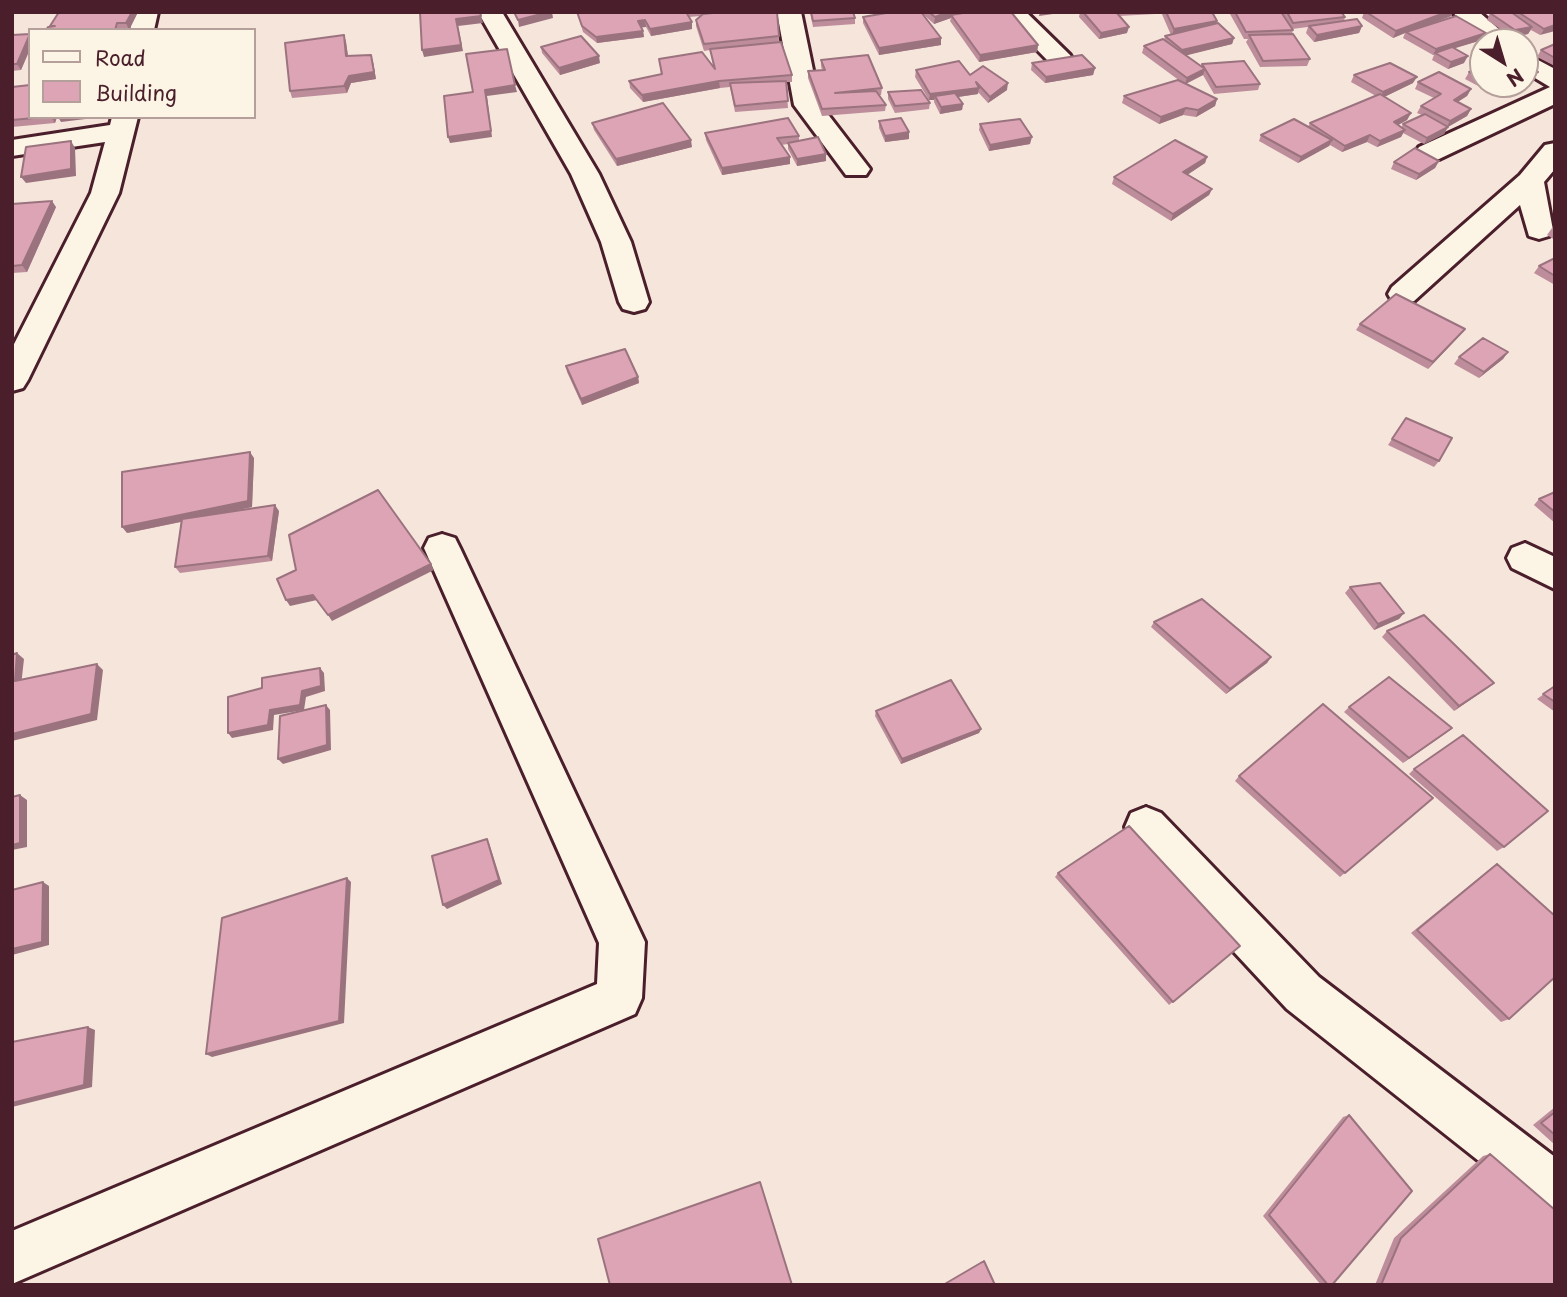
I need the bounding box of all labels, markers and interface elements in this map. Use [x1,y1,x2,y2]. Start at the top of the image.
legend [28,28,256,119]
north arrow [1469,28,1539,98]
text: Road [95,41,146,73]
text: N [1501,62,1530,94]
text: Building [95,76,177,108]

